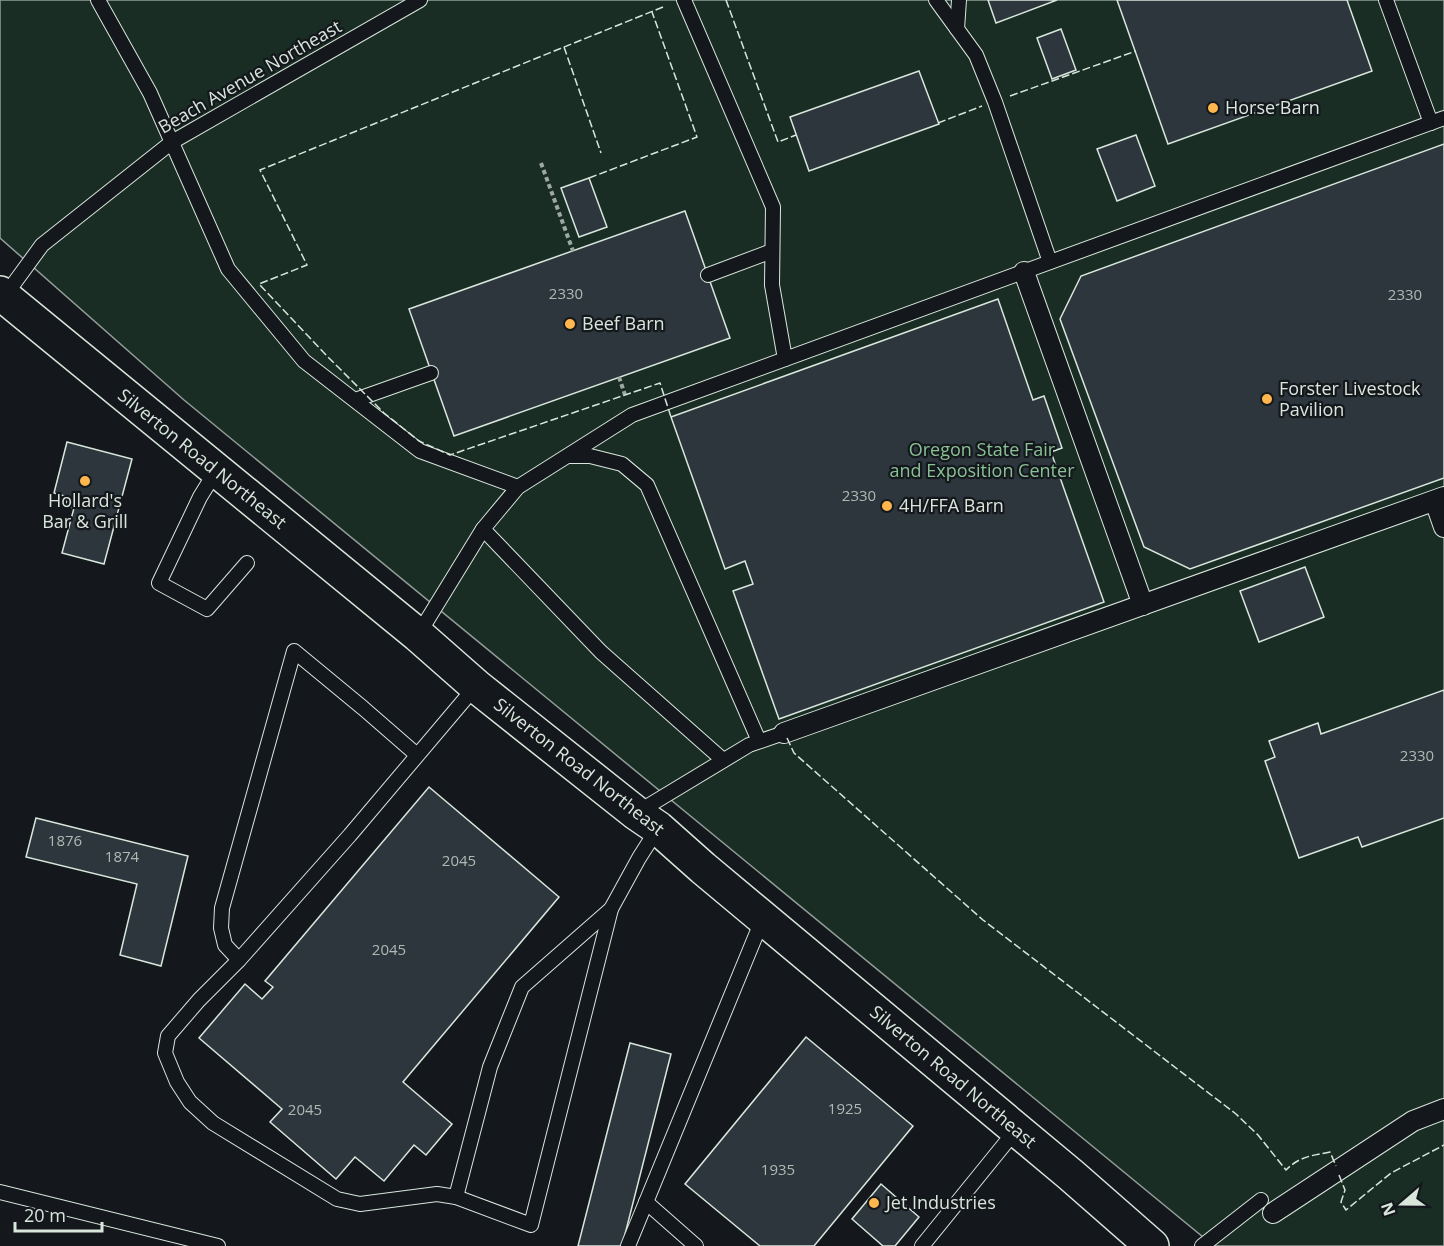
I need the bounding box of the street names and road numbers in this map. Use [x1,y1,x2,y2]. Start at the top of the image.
street label: Beach Avenue Northeast [154,14,345,138]
street label: Silverton Road Northeast [113,383,292,534]
street label: Silverton Road Northeast [489,692,670,840]
street label: Silverton Road Northeast [865,999,1042,1153]

